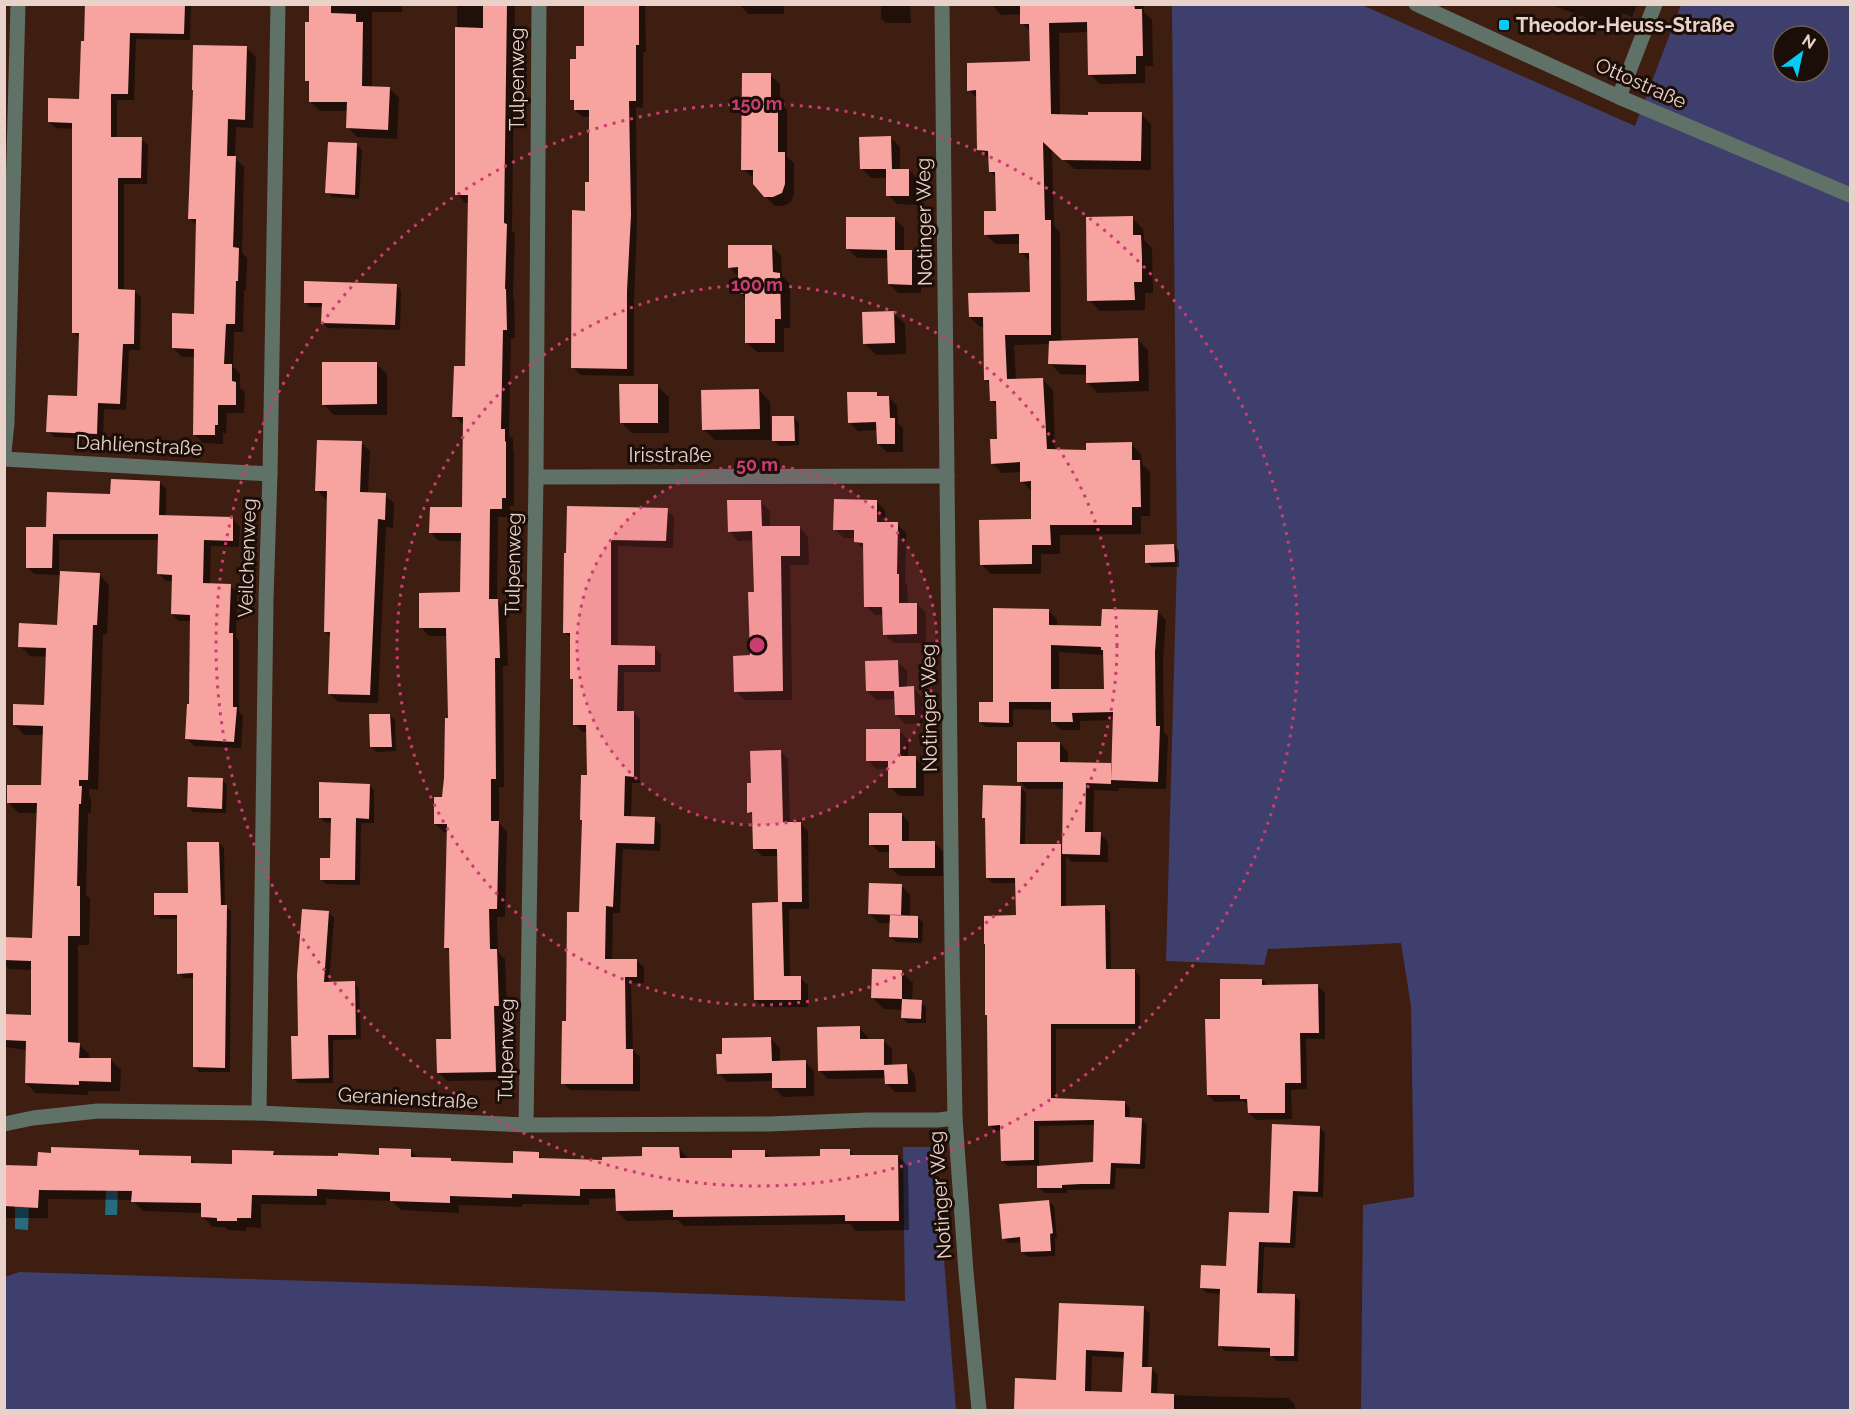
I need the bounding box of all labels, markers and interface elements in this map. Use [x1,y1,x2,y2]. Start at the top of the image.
place label: Theodor-Heuss-Straße [1516,13,1735,37]
marker: Theodor-Heuss-Straße [1497,18,1511,32]
north arrow [1771,24,1831,84]
street label: Tulpenweg [505,27,529,131]
text: N [1799,31,1819,53]
street label: Ottostraße [1592,52,1690,114]
text: 150 m [732,93,783,114]
street label: Notinger Weg [911,158,937,286]
text: 100 m [731,274,783,295]
street label: Dahlienstraße [75,430,203,460]
street label: Irisstraße [629,443,712,467]
text: 50 m [736,454,778,475]
street label: Veilchenweg [233,498,261,618]
street label: Tulpenweg [500,512,526,616]
centre of rings [747,635,767,655]
street label: Notinger Weg [916,644,942,772]
street label: Tulpenweg [493,998,519,1102]
street label: Geranienstraße [337,1082,479,1114]
street label: Notinger Weg [924,1130,956,1260]

